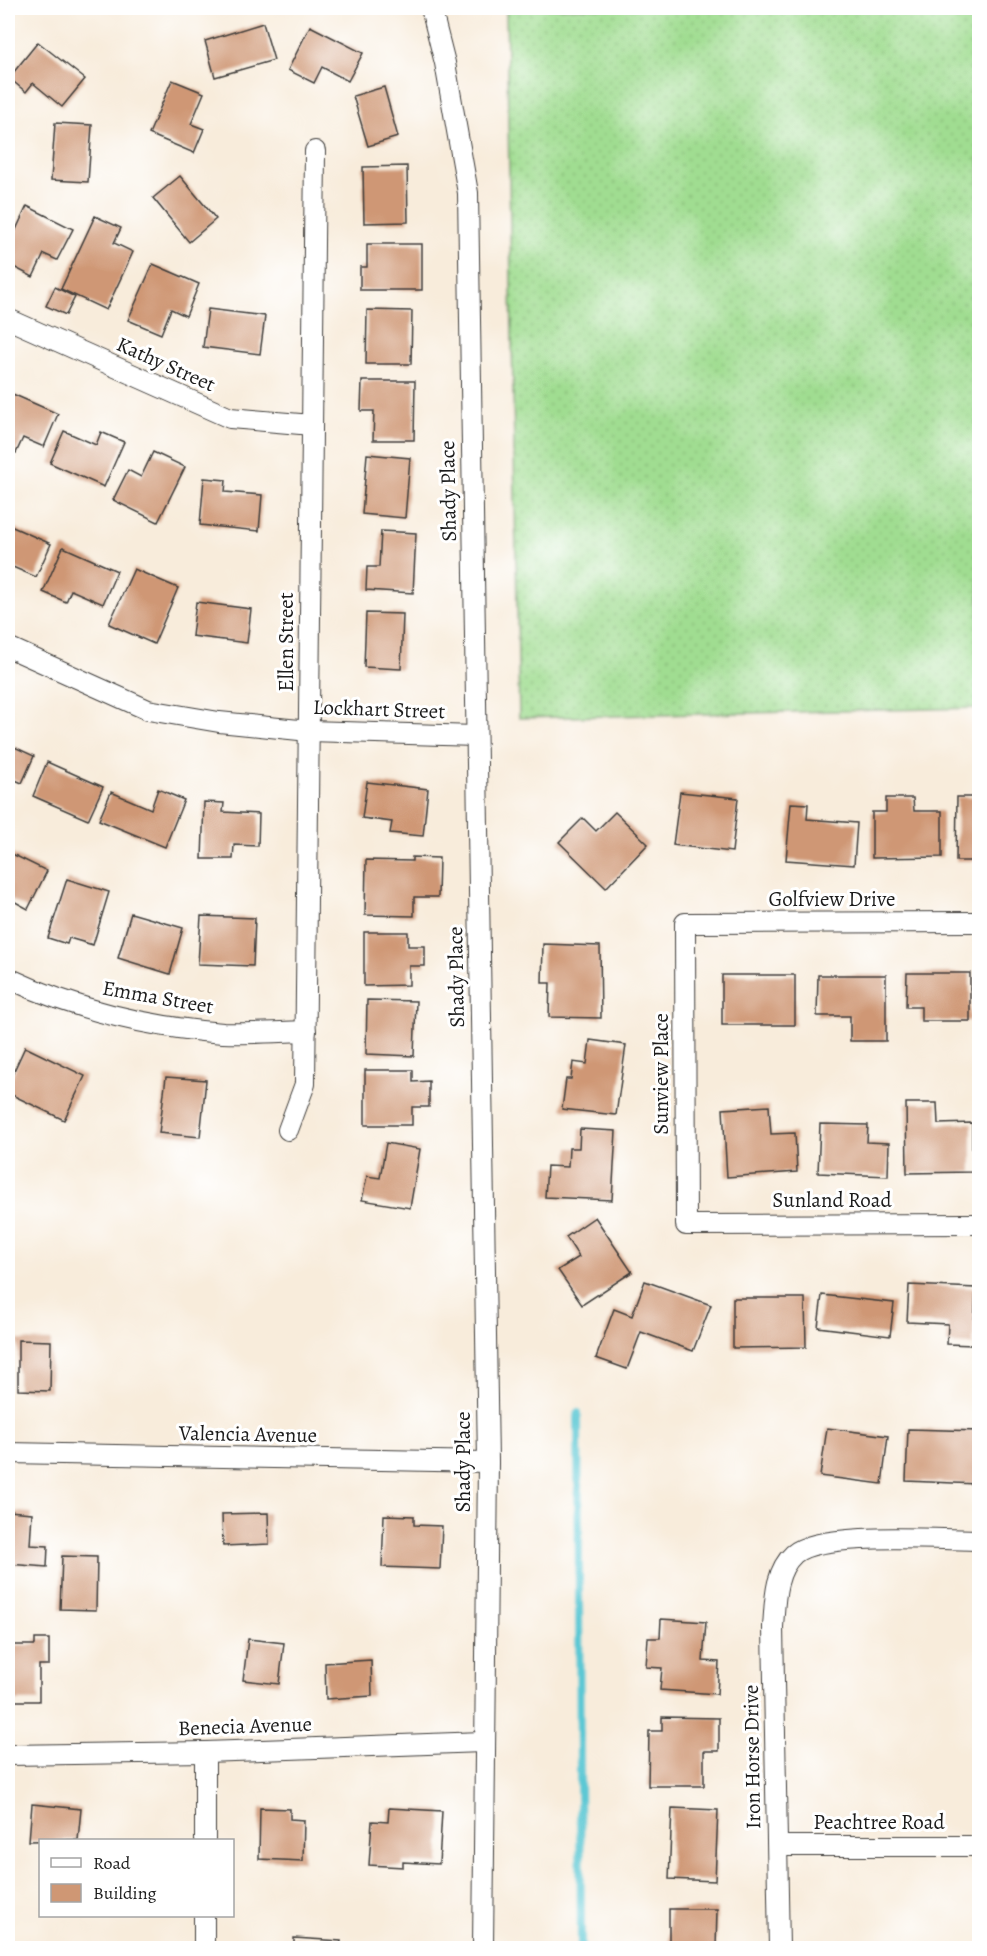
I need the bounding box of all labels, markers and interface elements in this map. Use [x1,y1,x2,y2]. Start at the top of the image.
street label: Kathy Street [112,330,220,398]
street label: Shady Place [433,440,463,542]
street label: Ellen Street [272,592,300,692]
street label: Lockhart Street [312,693,446,725]
street label: Golfview Drive [769,885,895,913]
street label: Shady Place [441,926,471,1028]
street label: Emma Street [100,973,216,1021]
street label: Sunview Place [647,1013,675,1135]
street label: Sunland Road [772,1186,893,1214]
street label: Shady Place [449,1411,477,1513]
street label: Valencia Avenue [178,1419,317,1449]
street label: Iron Horse Drive [737,1685,767,1829]
street label: Benecia Avenue [178,1710,312,1742]
street label: Peachtree Road [813,1808,945,1836]
legend [39,1839,234,1917]
text: Road [93,1851,131,1875]
text: Building [93,1881,157,1905]

